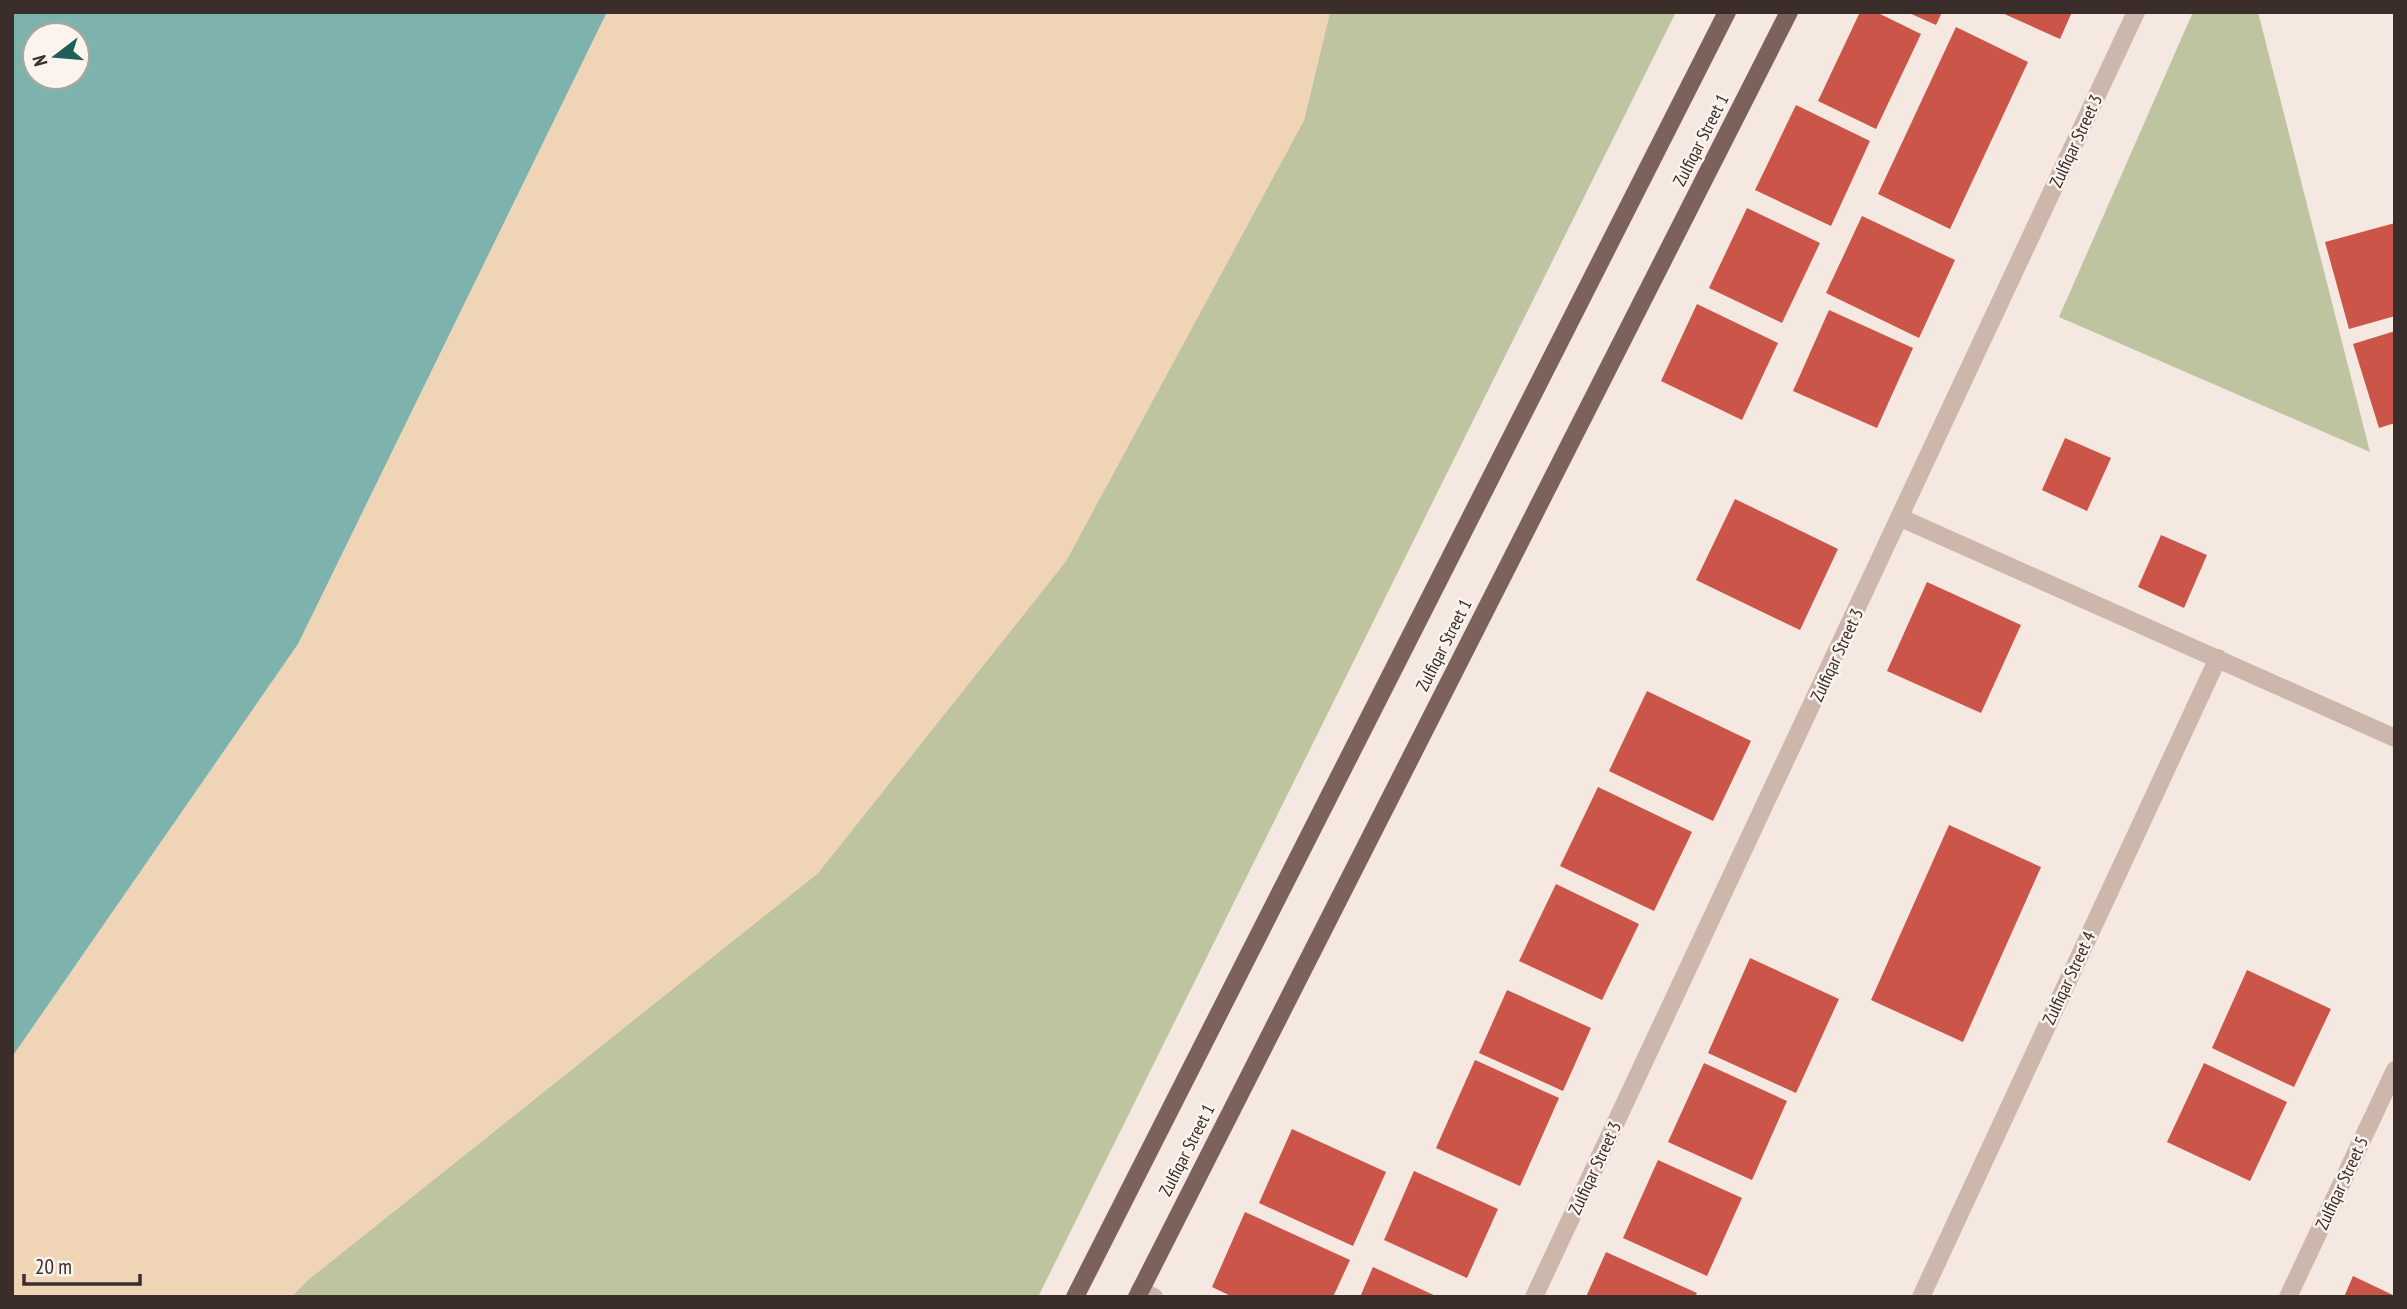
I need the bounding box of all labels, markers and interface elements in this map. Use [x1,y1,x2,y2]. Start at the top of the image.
north arrow [21,21,91,91]
text: N [27,52,53,69]
street label: Zulfiqar Street 1 [1668,90,1734,190]
street label: Zulfiqar Street 3 [2044,90,2107,191]
street label: Zulfiqar Street 1 [1411,595,1477,695]
street label: Zulfiqar Street 3 [1805,604,1868,705]
street label: Zulfiqar Street 4 [2037,927,2100,1028]
street label: Zulfiqar Street 1 [1154,1100,1220,1200]
street label: Zulfiqar Street 3 [1563,1117,1626,1218]
street label: Zulfiqar Street 5 [2310,1132,2373,1233]
scale bar [24,1242,140,1286]
text: 20 m [35,1253,72,1280]

